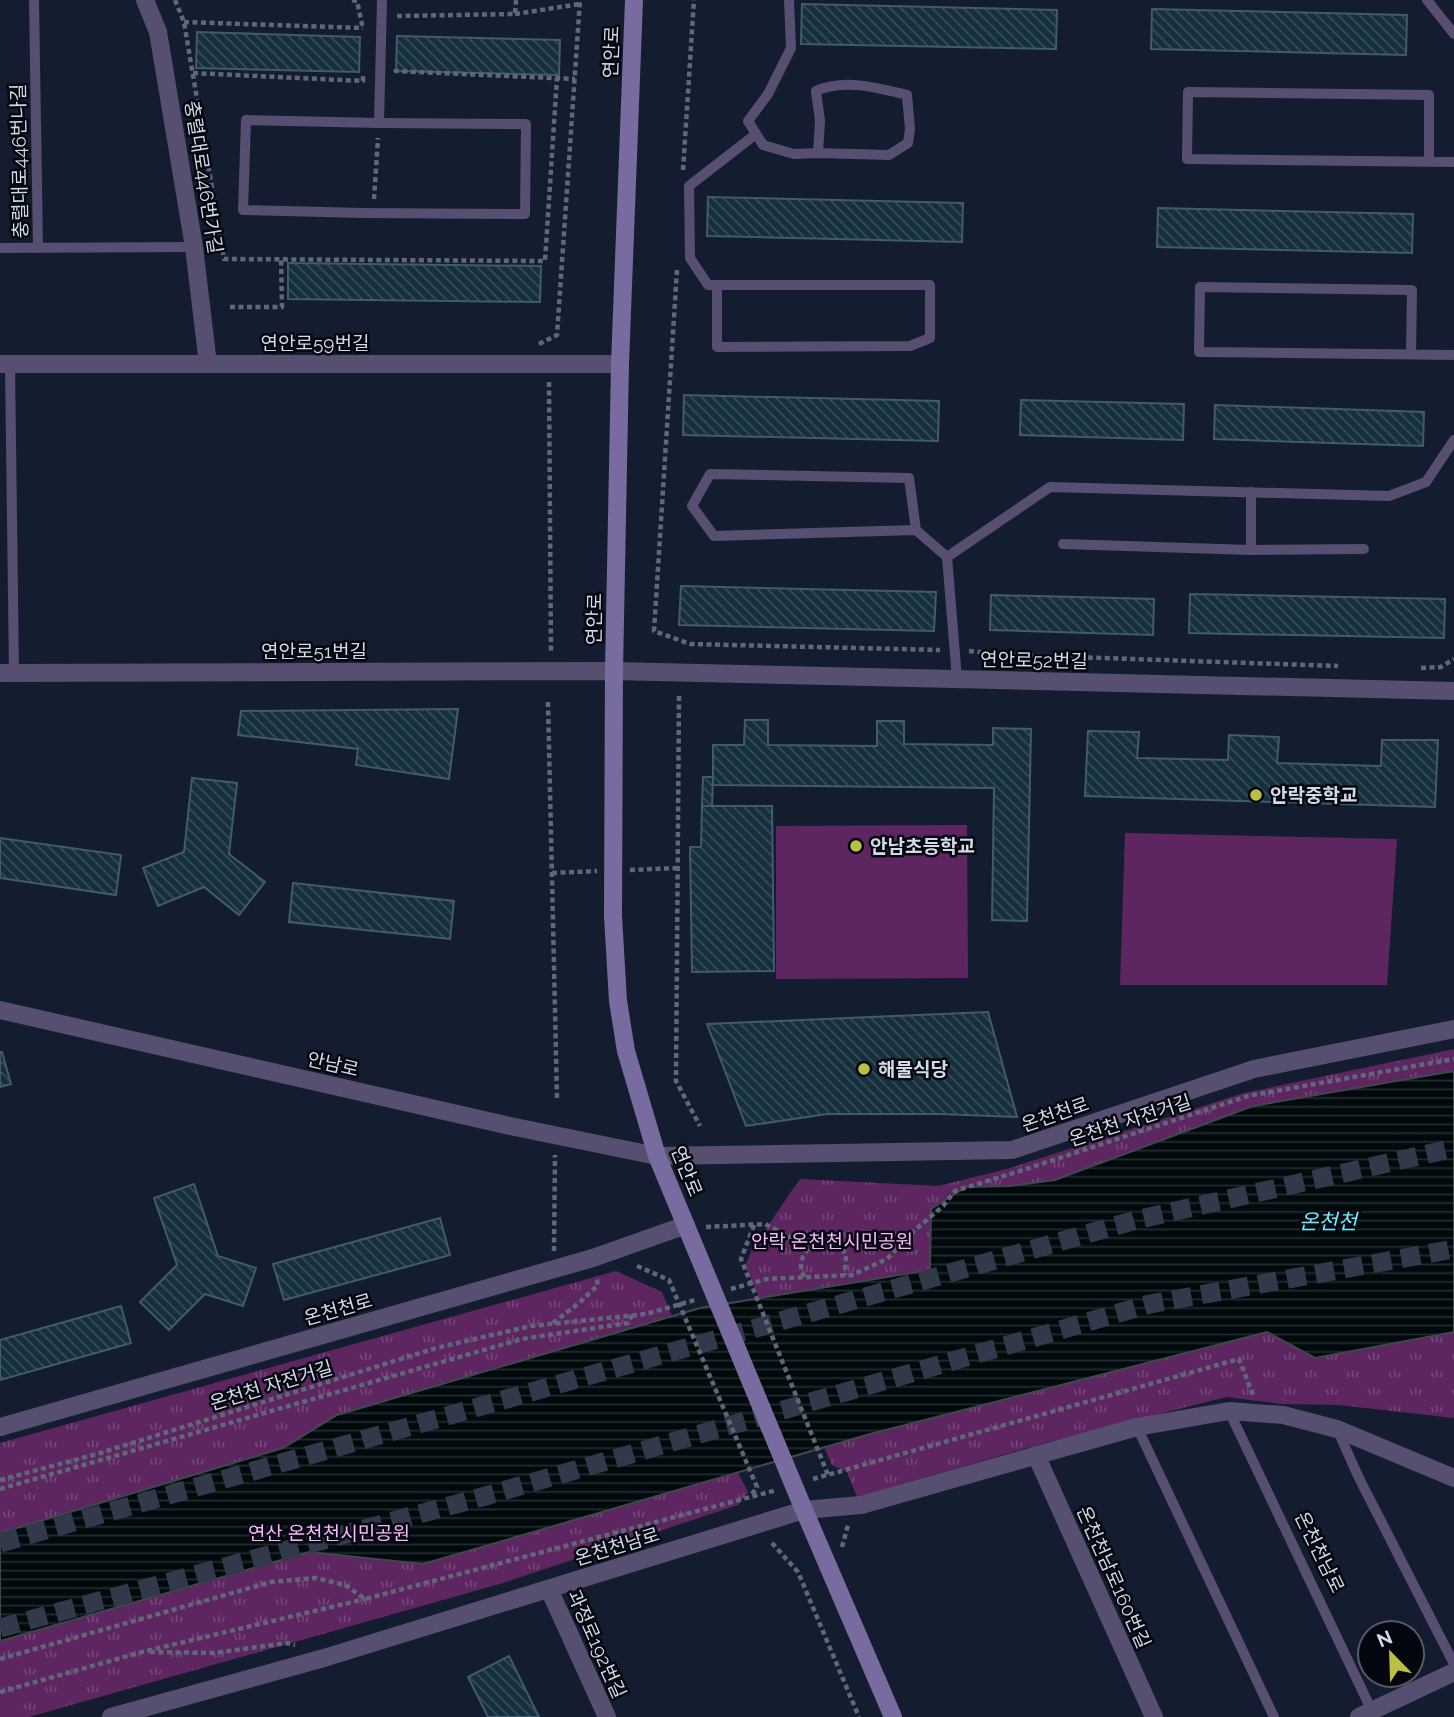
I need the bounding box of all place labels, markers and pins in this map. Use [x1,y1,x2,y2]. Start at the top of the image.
place label: 안락중학교 [1270,784,1357,806]
marker: 안락중학교 [1248,787,1264,803]
place label: 안남초등학교 [870,835,975,857]
marker: 안남초등학교 [848,838,864,854]
place label: 해물식당 [878,1058,948,1080]
marker: 해물식당 [856,1061,872,1077]

